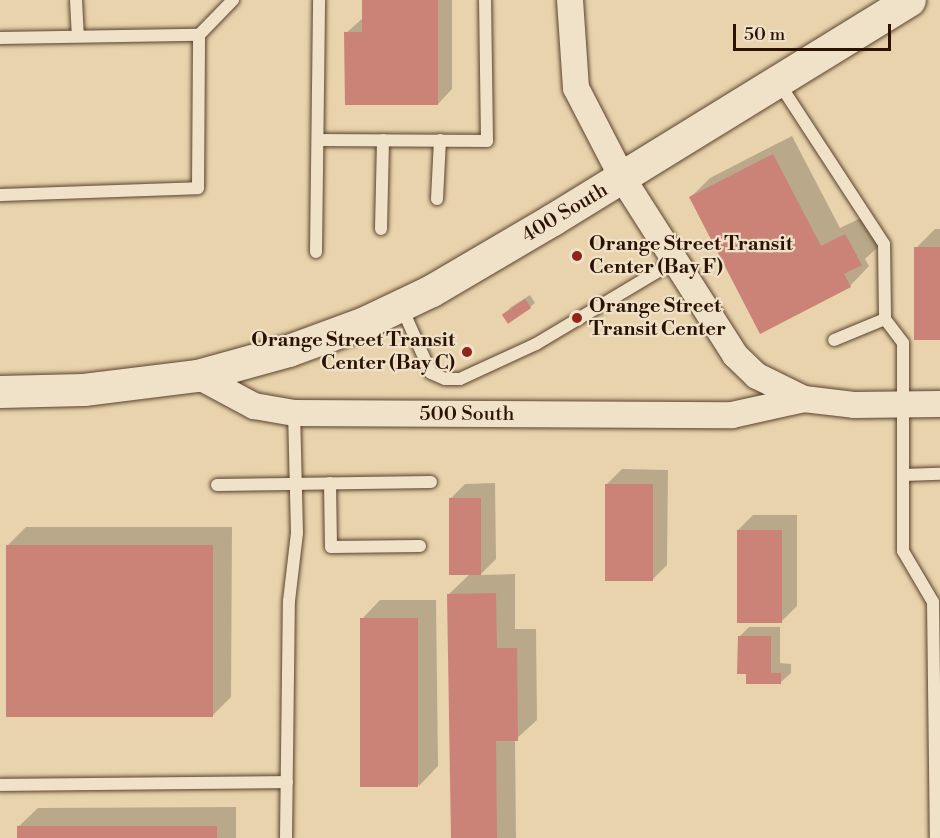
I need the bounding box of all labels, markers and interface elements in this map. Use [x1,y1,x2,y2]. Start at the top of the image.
scale bar [736,12,894,50]
text: 50 m [744,23,785,46]
street label: 400 South [518,178,612,248]
place label: Orange Street Transit Center (Bay F) [589,232,793,279]
marker: Orange Street Transit Center (Bay F) [570,249,584,263]
place label: Orange Street Transit Center [589,294,726,341]
marker: Orange Street Transit Center [570,311,584,325]
place label: Orange Street Transit Center (Bay C) [251,328,455,375]
marker: Orange Street Transit Center (Bay C) [460,345,474,359]
street label: 500 South [419,402,515,426]

